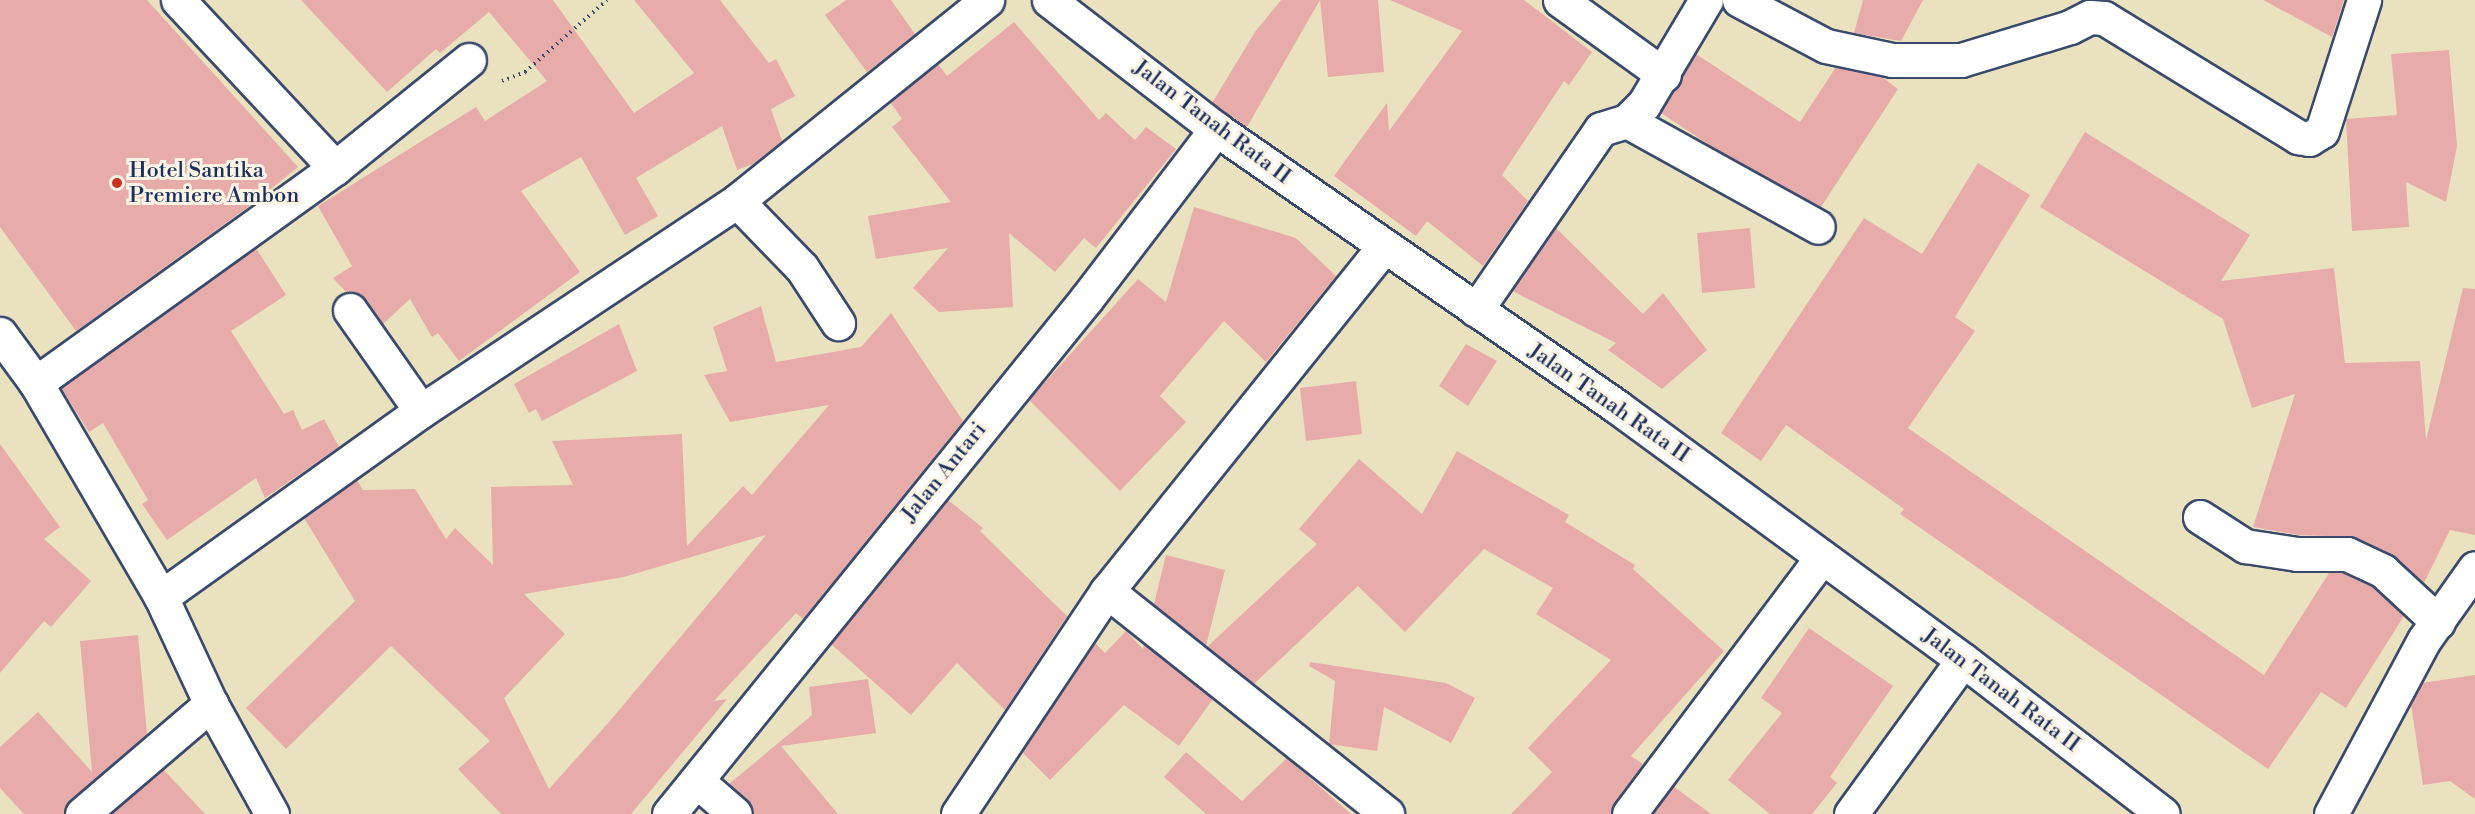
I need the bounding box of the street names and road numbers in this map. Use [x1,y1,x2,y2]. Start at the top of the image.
street label: Jalan Tanah Rata II [1128,54,1296,190]
street label: Jalan Tanah Rata II [1523,338,1695,468]
street label: Jalan Antari [896,417,992,527]
street label: Jalan Tanah Rata II [1917,622,2085,758]

